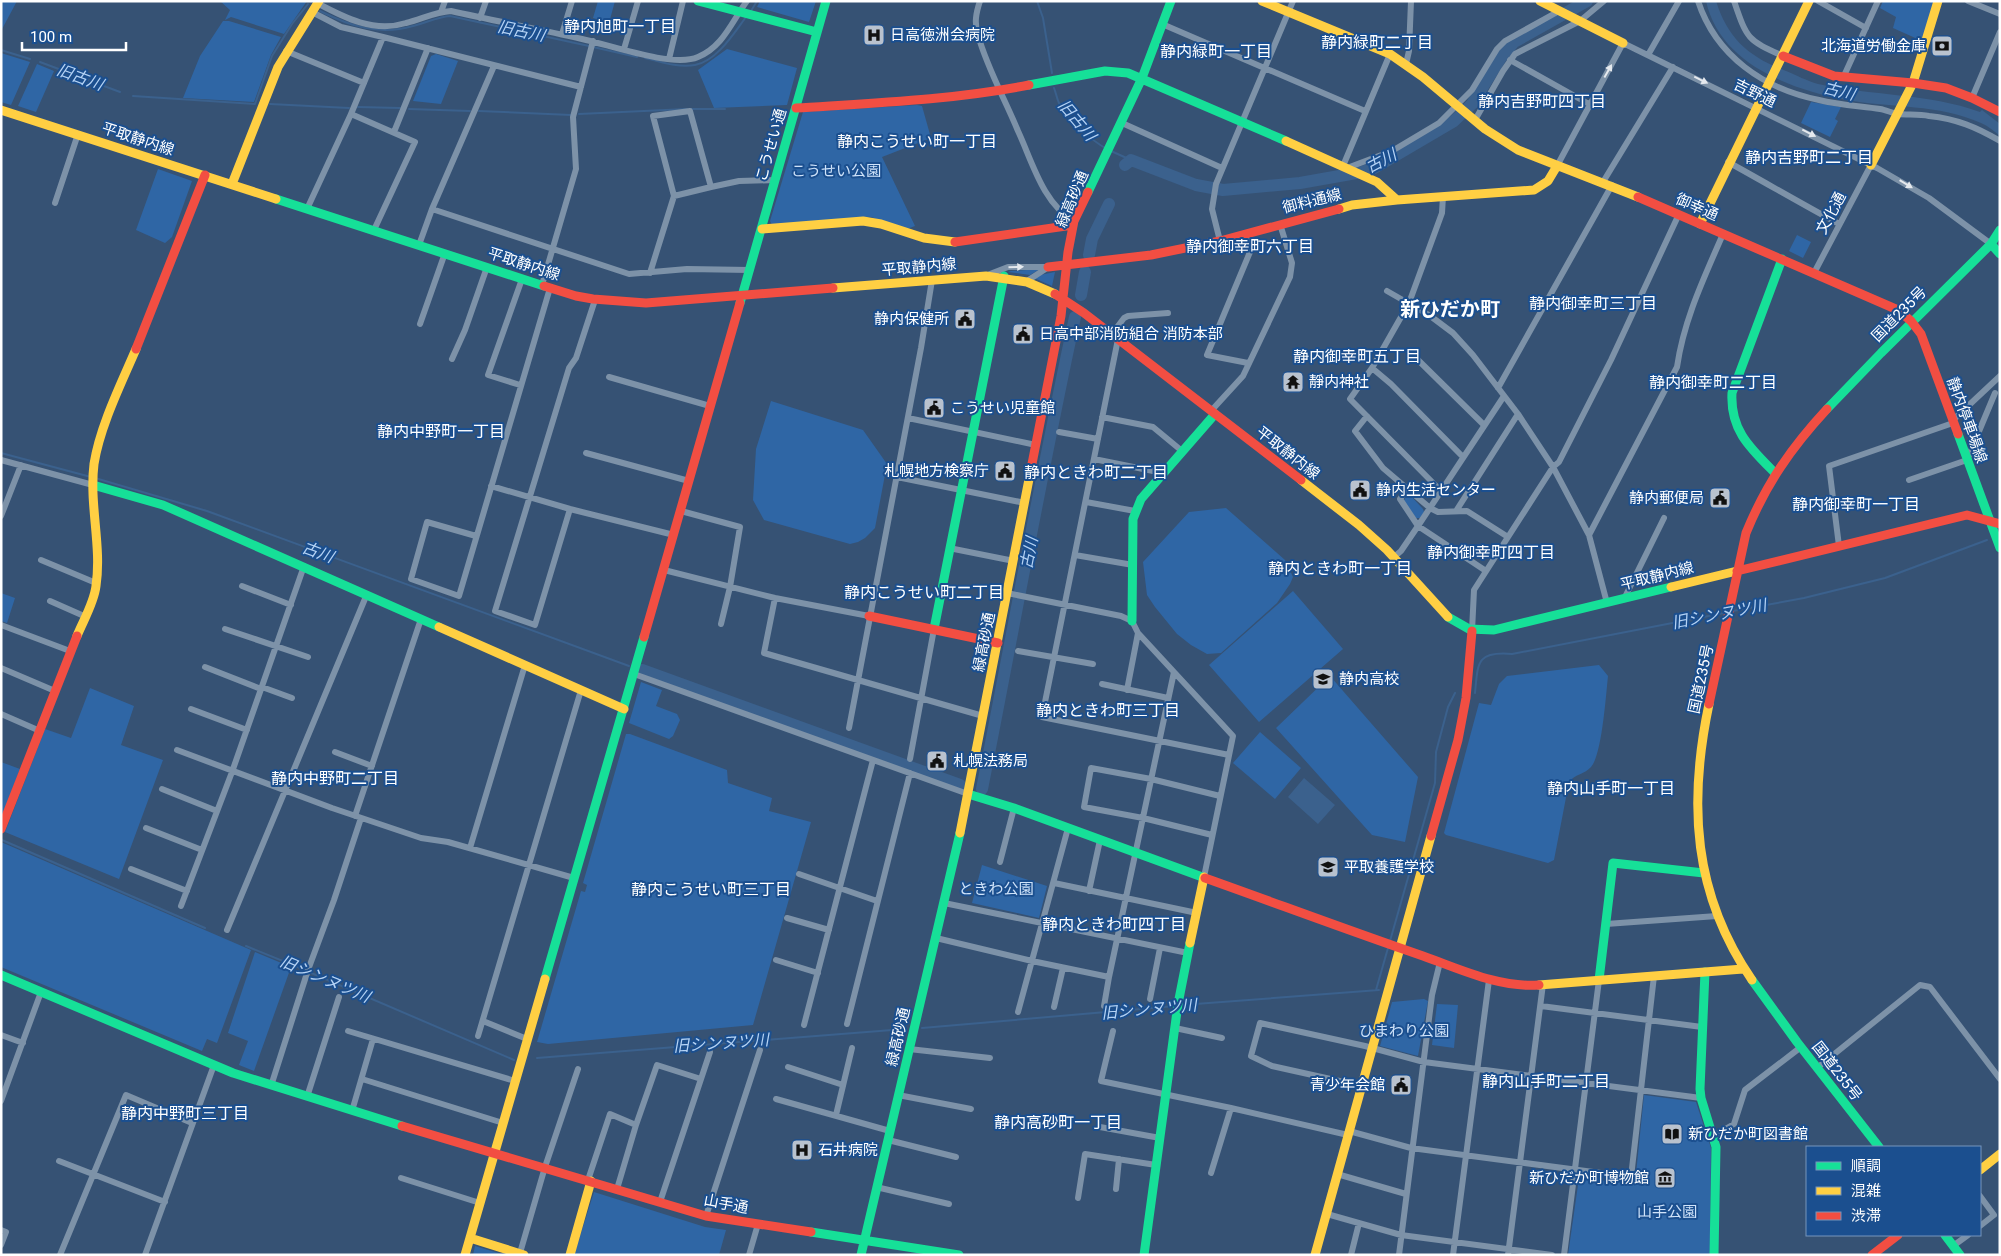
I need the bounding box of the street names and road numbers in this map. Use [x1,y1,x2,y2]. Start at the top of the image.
street label: 吉野通 [1731,75,1779,111]
street label: こうせい通 [752,106,790,184]
street label: 平取静内線 [100,119,176,159]
street label: 緑高砂通 [1052,168,1092,230]
street label: 御料通線 [1281,185,1343,217]
street label: 文化通 [1812,189,1850,237]
street label: 御幸通 [1673,190,1721,224]
street label: 平取静内線 [486,244,562,284]
street label: 平取静内線 [881,255,957,279]
street label: 国道235号 [1868,283,1930,345]
street label: 静内停車場線 [1943,375,1991,465]
street label: 平取静内線 [1253,423,1323,483]
street label: 平取静内線 [1618,558,1696,594]
street label: 緑高砂通 [969,611,999,673]
street label: 国道235号 [1685,643,1717,715]
street label: 緑高砂通 [882,1006,914,1068]
street label: 国道235号 [1808,1038,1866,1104]
street label: 山手通 [702,1191,750,1217]

